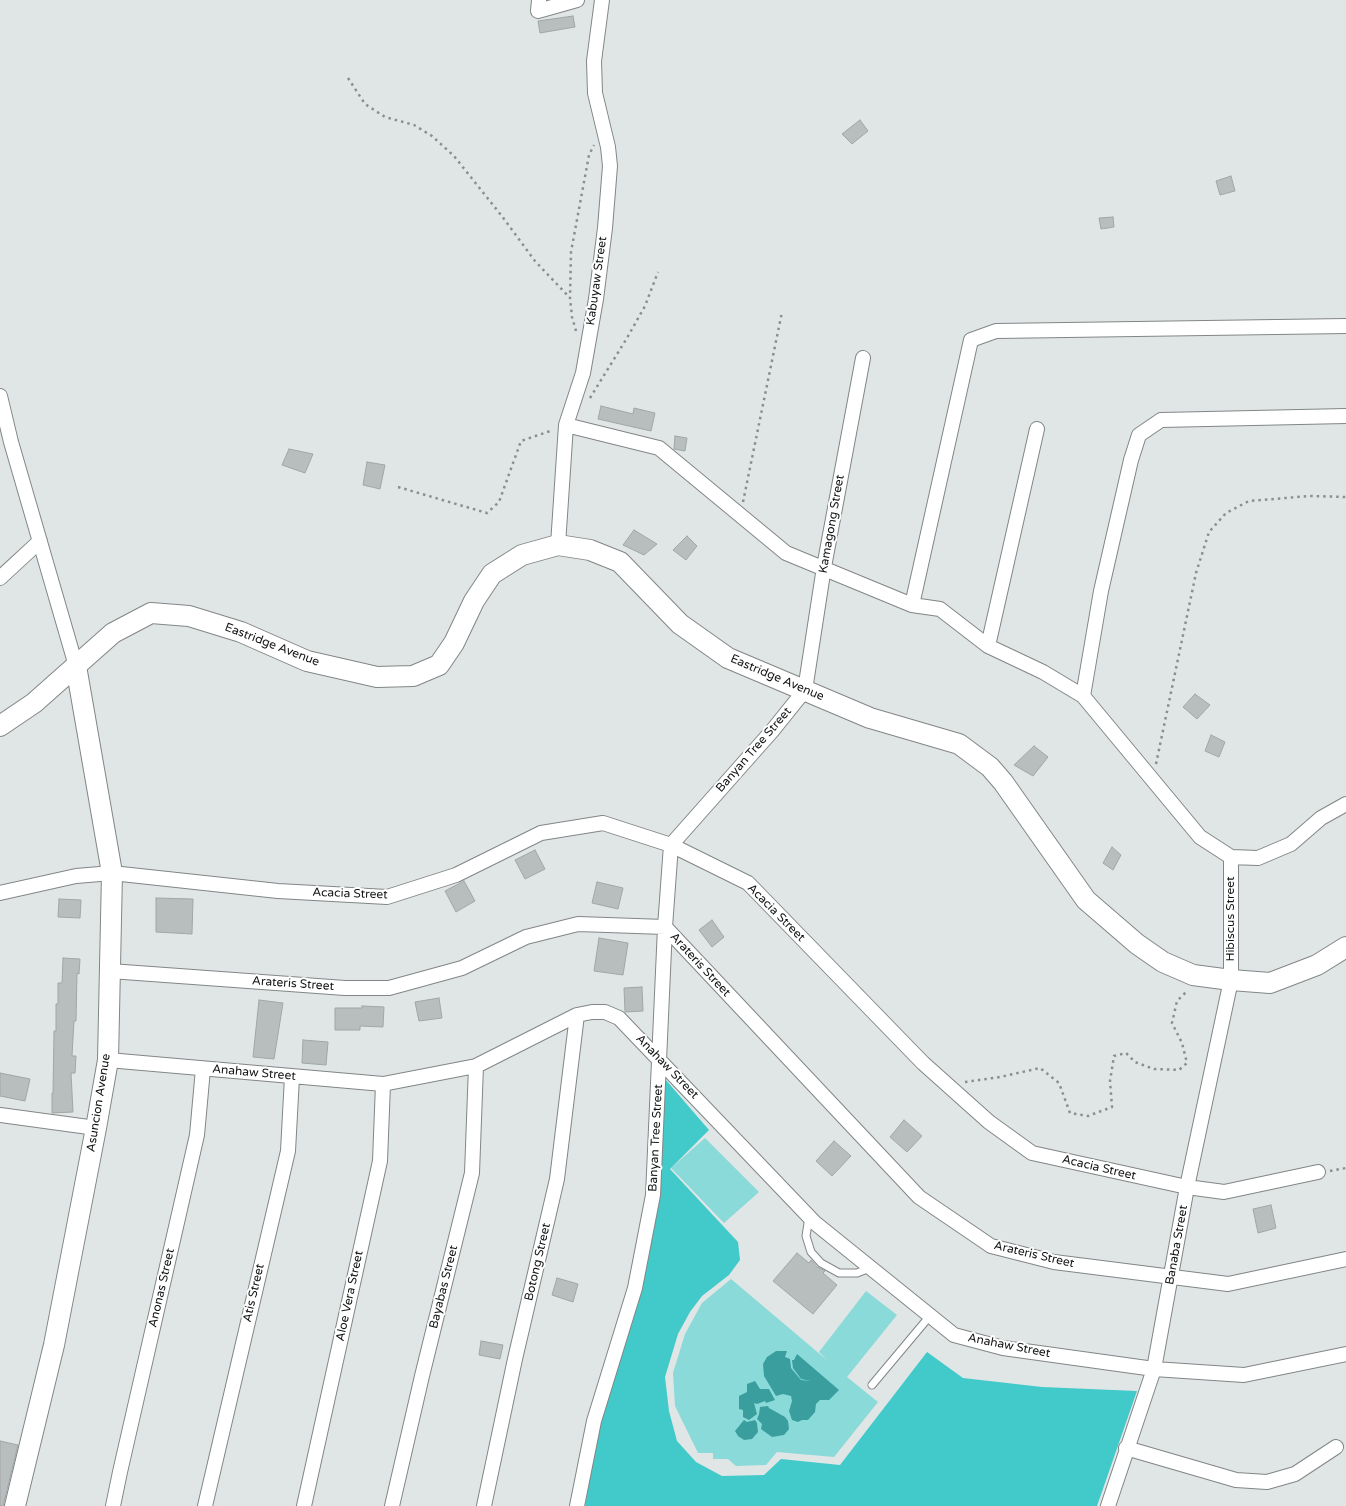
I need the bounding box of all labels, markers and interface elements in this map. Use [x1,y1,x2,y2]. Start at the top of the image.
street label: Kabuyaw Street [584,236,610,326]
street label: Kamagong Street [816,474,848,574]
street label: Eastridge Avenue [223,620,321,670]
street label: Eastridge Avenue [728,652,826,704]
street label: Banyan Tree Street [713,705,795,795]
street label: Hibiscus Street [1224,876,1238,962]
street label: Acacia Street [744,881,808,945]
street label: Acacia Street [312,885,388,903]
street label: Arateris Street [667,930,733,1000]
street label: Arateris Street [252,974,334,994]
street label: Anahaw Street [633,1032,701,1102]
street label: Asuncion Avenue [84,1053,114,1153]
street label: Anahaw Street [212,1062,296,1084]
street label: Banyan Tree Street [646,1084,666,1192]
street label: Acacia Street [1061,1152,1137,1184]
street label: Banaba Street [1163,1204,1191,1286]
street label: Botong Street [522,1222,554,1302]
street label: Arateris Street [992,1239,1076,1271]
street label: Bayabas Street [427,1244,461,1330]
street label: Anonas Street [146,1247,178,1329]
street label: Aloe Vera Street [333,1249,367,1343]
street label: Atis Street [240,1262,268,1324]
street label: Anahaw Street [966,1331,1052,1361]

